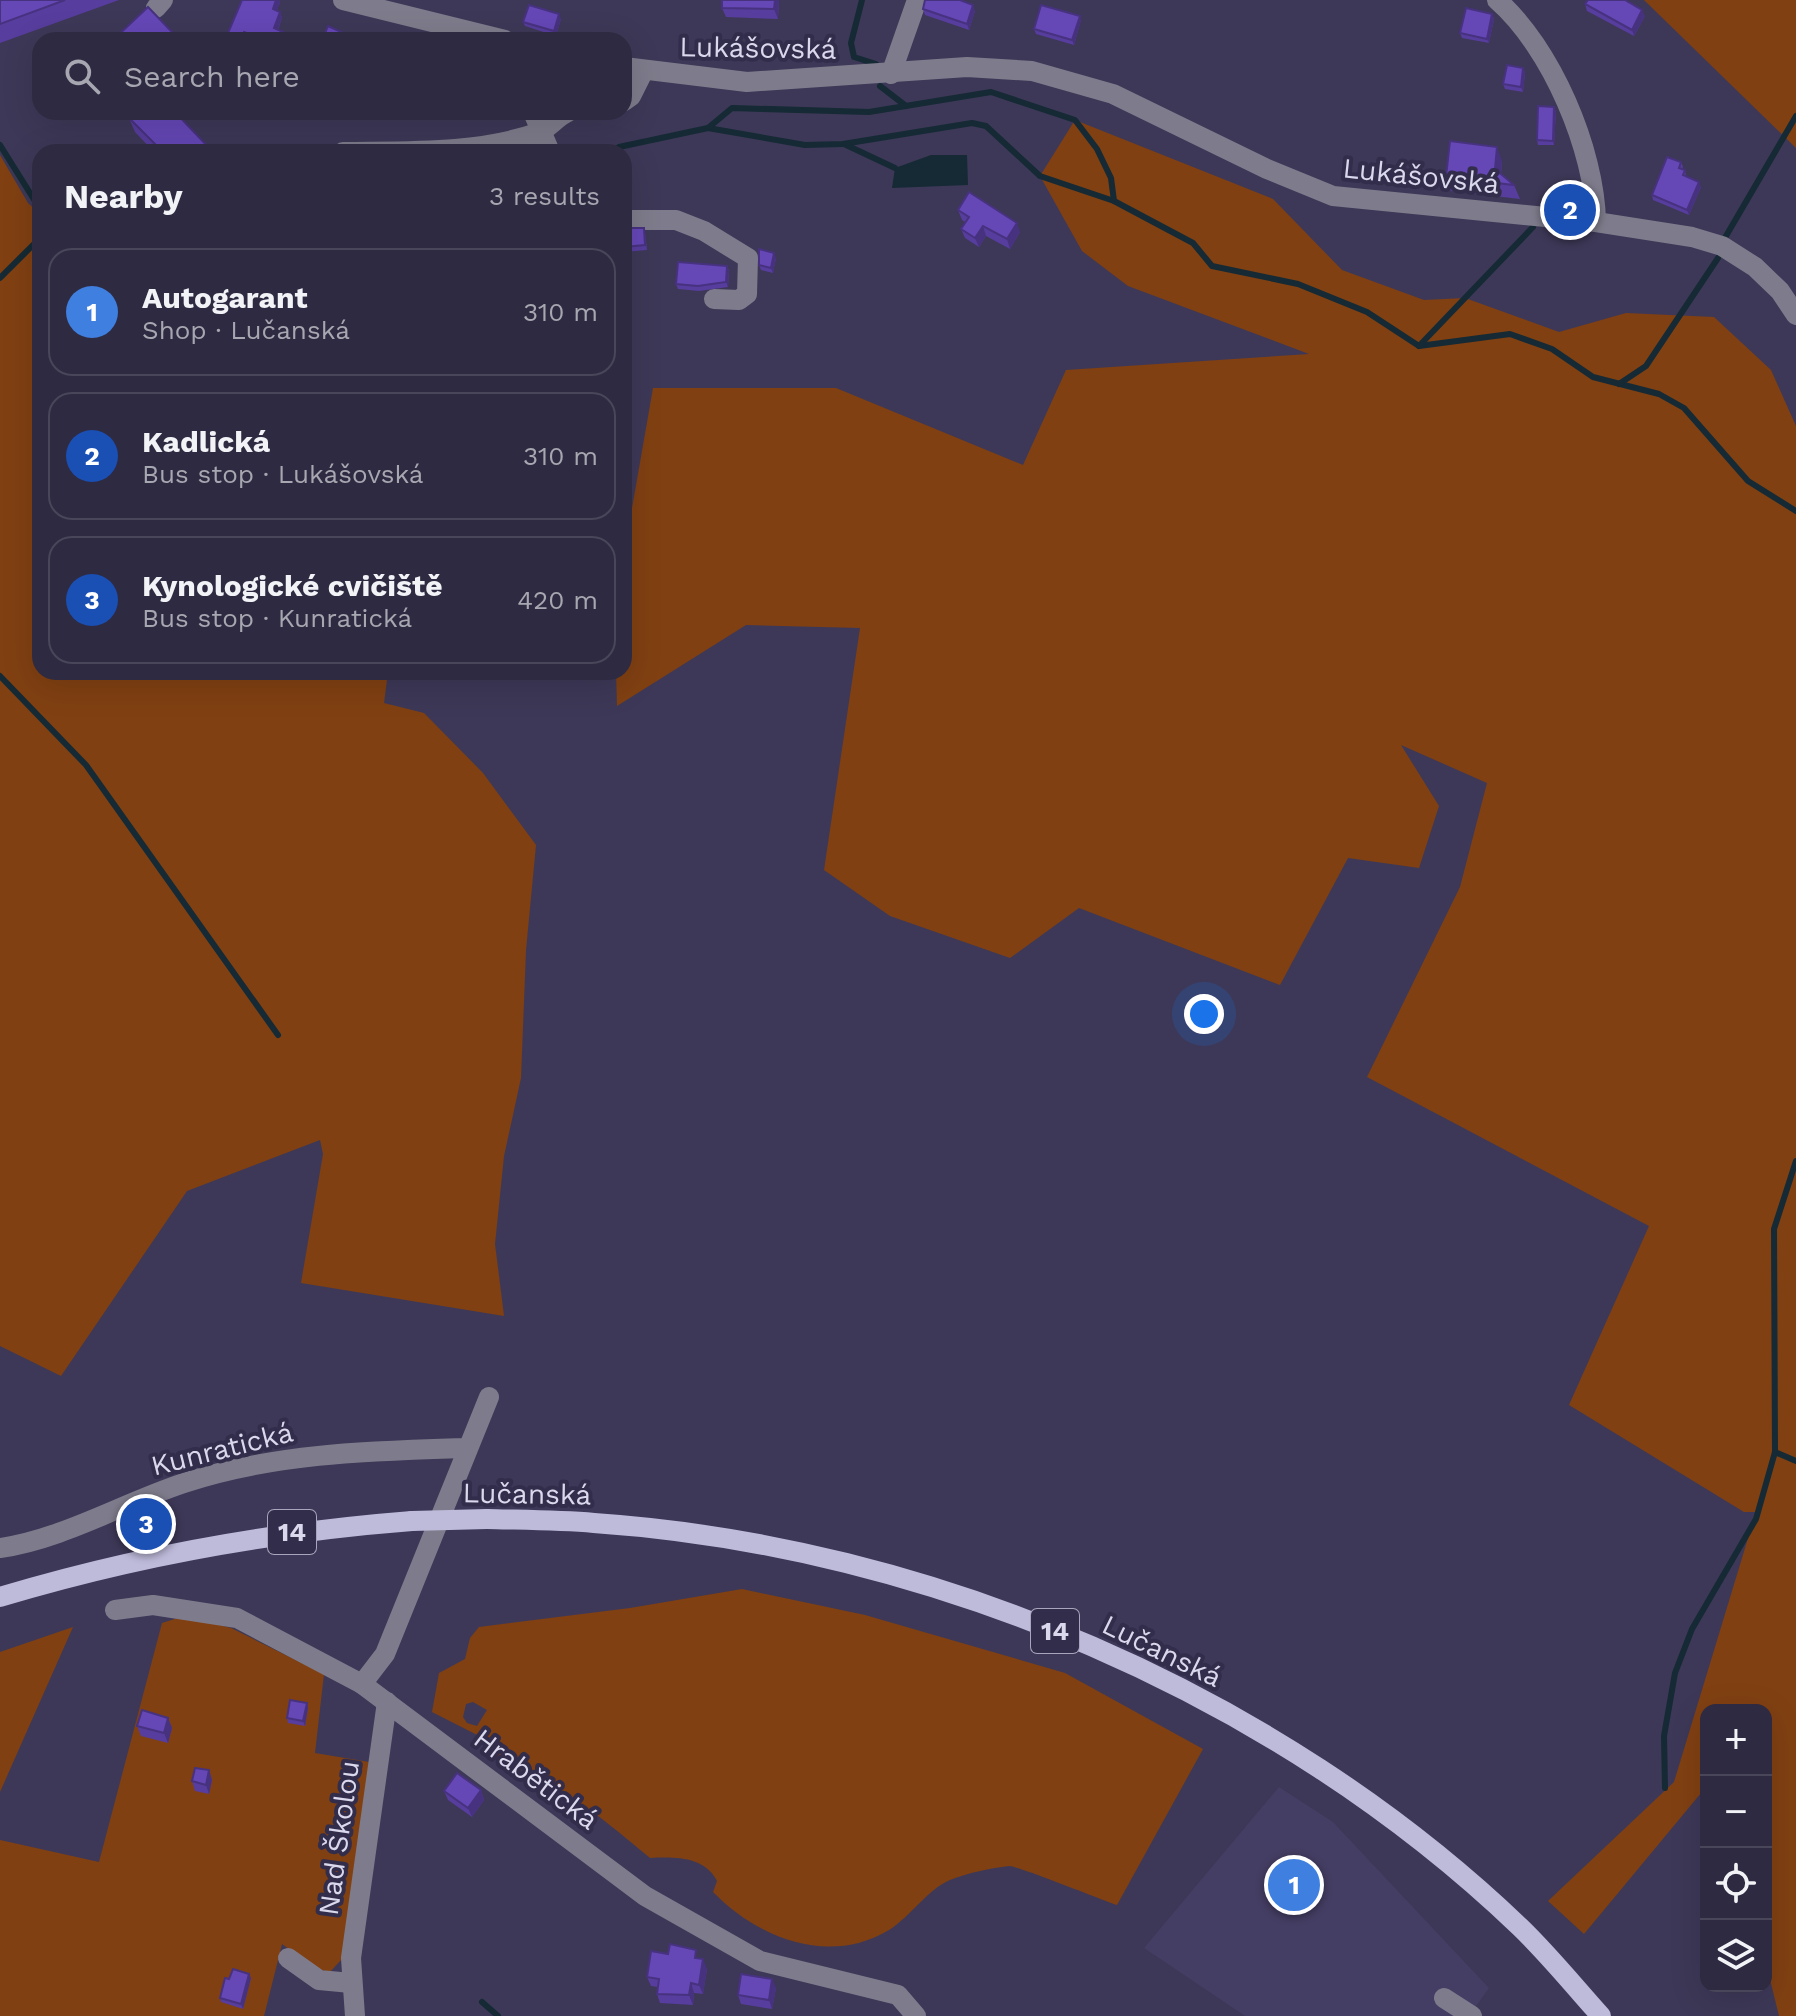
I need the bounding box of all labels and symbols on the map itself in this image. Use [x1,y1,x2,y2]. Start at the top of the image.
street label: Lukášovská [679,30,837,66]
street label: Lukášovská [1341,151,1501,201]
pin: 2 [1544,180,1596,240]
your location [1184,994,1224,1034]
street label: Kunratická [148,1415,296,1483]
street label: Lučanská [462,1476,592,1512]
pin: 3 [120,1494,172,1554]
road number: 14 [268,1510,316,1554]
street label: Lučanská [1097,1608,1227,1694]
road number: 14 [1031,1609,1079,1653]
street label: Hrabětická [467,1722,605,1836]
street label: Nad Školou [312,1758,366,1918]
pin: 1 [1268,1855,1320,1915]

